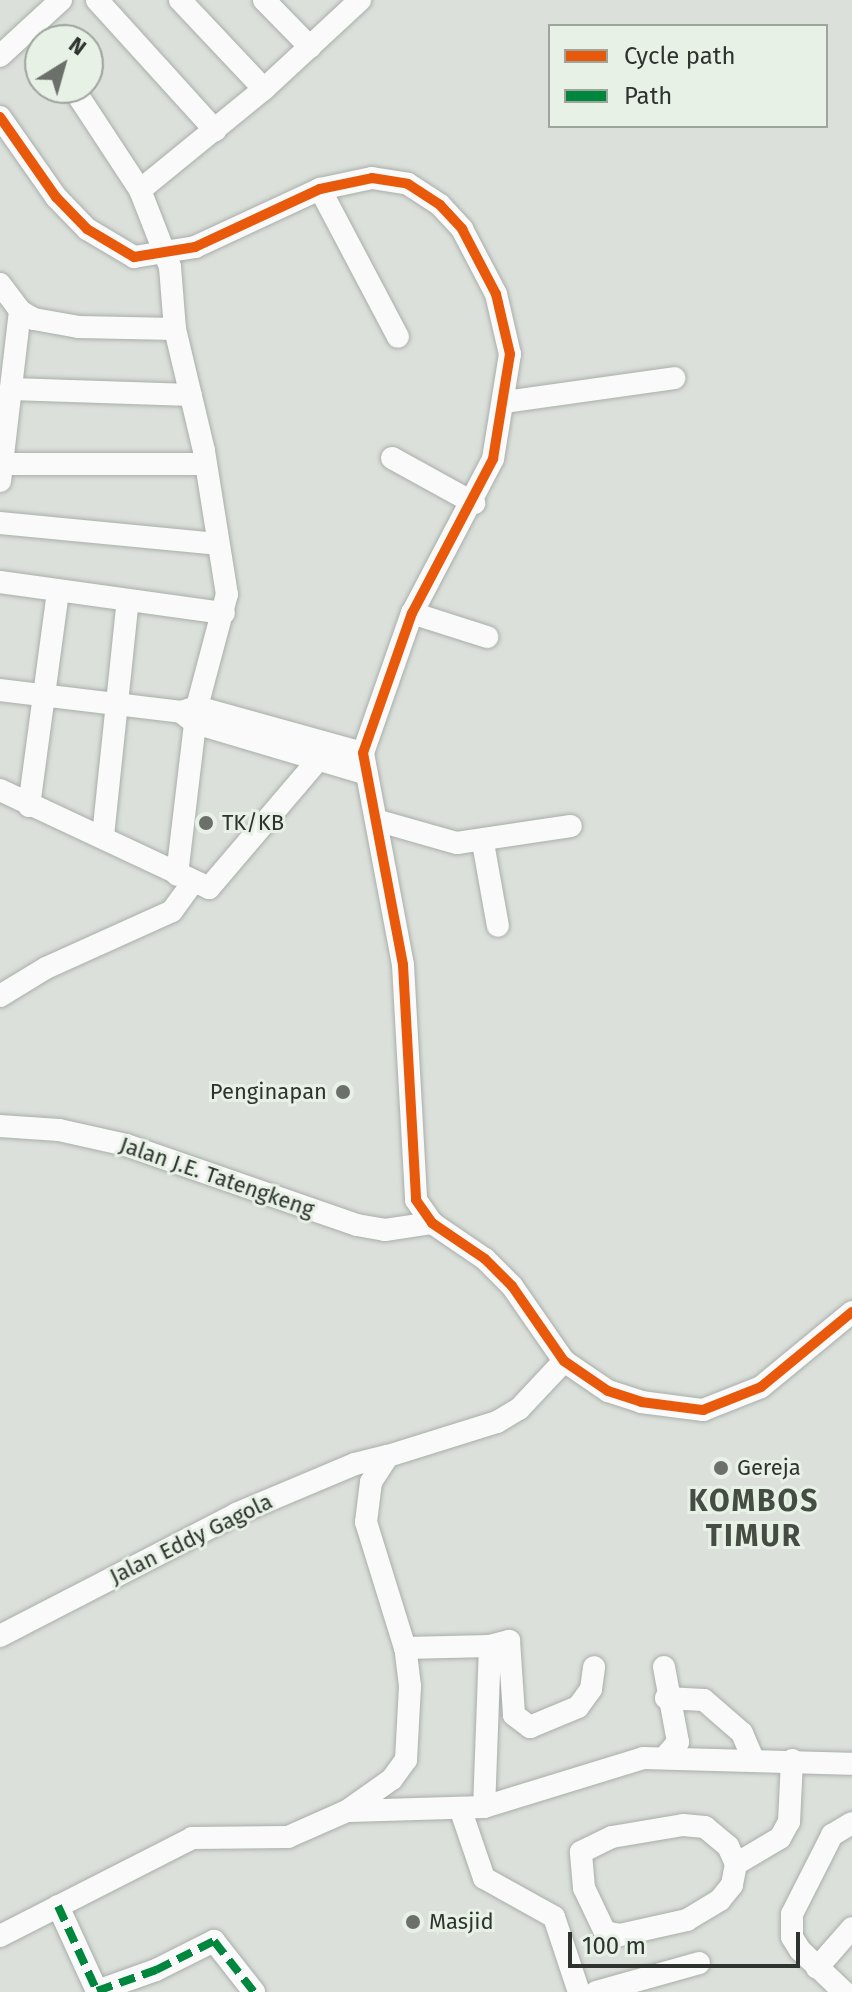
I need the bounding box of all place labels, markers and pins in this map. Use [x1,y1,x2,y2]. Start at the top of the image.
place label: TK/KB [222,810,284,836]
marker: TK/KB [197,814,215,832]
place label: Penginapan [210,1079,327,1105]
marker: Penginapan [334,1083,352,1101]
place label: Gereja [737,1455,801,1481]
marker: Gereja [712,1459,730,1477]
place label: Masjid [429,1909,494,1935]
marker: Masjid [404,1913,422,1931]

